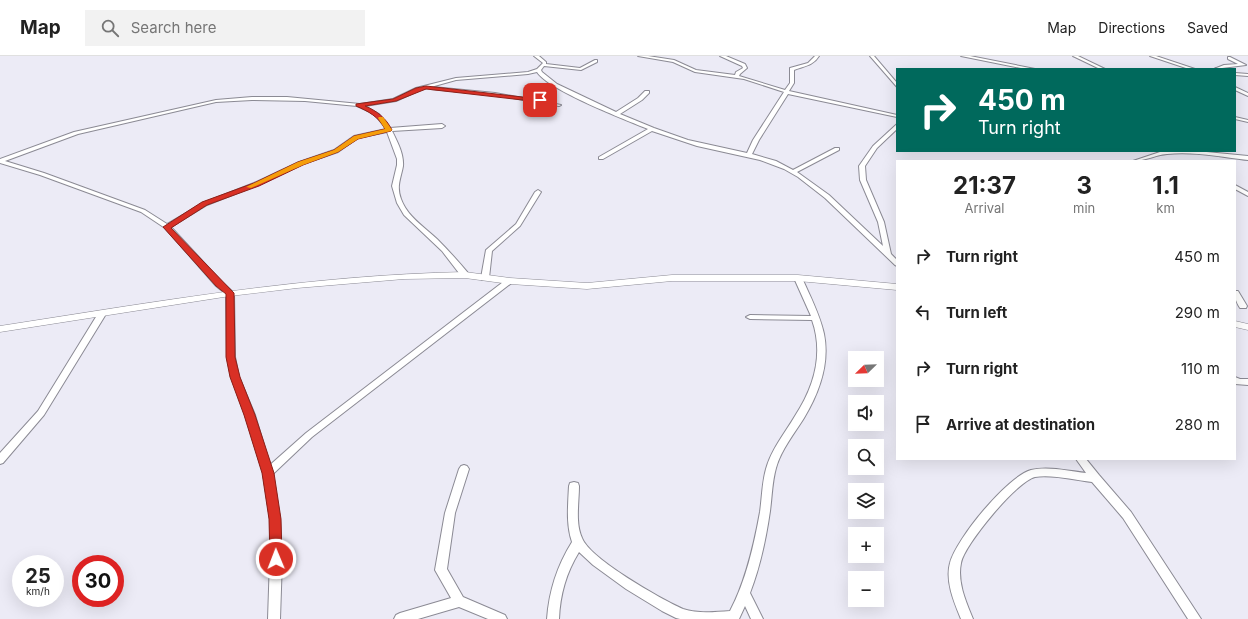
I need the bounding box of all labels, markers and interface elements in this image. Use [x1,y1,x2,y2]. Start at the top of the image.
search box [85,10,365,46]
text: Map [20,16,61,39]
icon: search [99,17,121,39]
text: Search here [131,18,216,37]
text: Map [1047,19,1076,36]
text: Directions [1098,19,1165,36]
text: Saved [1187,19,1228,36]
pin [523,83,557,117]
text: 450 m [978,83,1066,117]
icon: right [912,84,964,136]
icon: arrive [529,89,551,111]
text: Turn right [978,117,1061,138]
text: 21:37 [953,171,1016,200]
text: 3 [1076,171,1092,200]
text: 1.1 [1152,171,1179,200]
text: Arrival [965,200,1005,216]
text: min [1073,200,1095,216]
text: km [1156,200,1175,216]
icon: right [912,245,934,267]
text: Turn right [946,247,1018,266]
text: 450 m [1174,247,1220,266]
icon: left [912,301,934,323]
text: Turn left [946,303,1007,322]
text: 290 m [1175,303,1220,322]
north arrow [848,351,884,387]
map controls [848,351,884,607]
icon: right [912,357,934,379]
text: Turn right [946,359,1018,378]
text: 110 m [1181,359,1220,378]
button: sound [848,395,884,431]
icon: arrive [912,413,934,435]
text: Arrive at destination [946,415,1095,434]
text: 280 m [1175,415,1220,434]
button: search [848,439,884,475]
button: layers [848,483,884,519]
button: + [848,527,884,563]
position arrow [255,538,297,580]
speed limit sign: 30 [72,555,124,607]
text: 25 [25,564,51,588]
button: − [848,571,884,607]
text: km/h [26,585,50,597]

